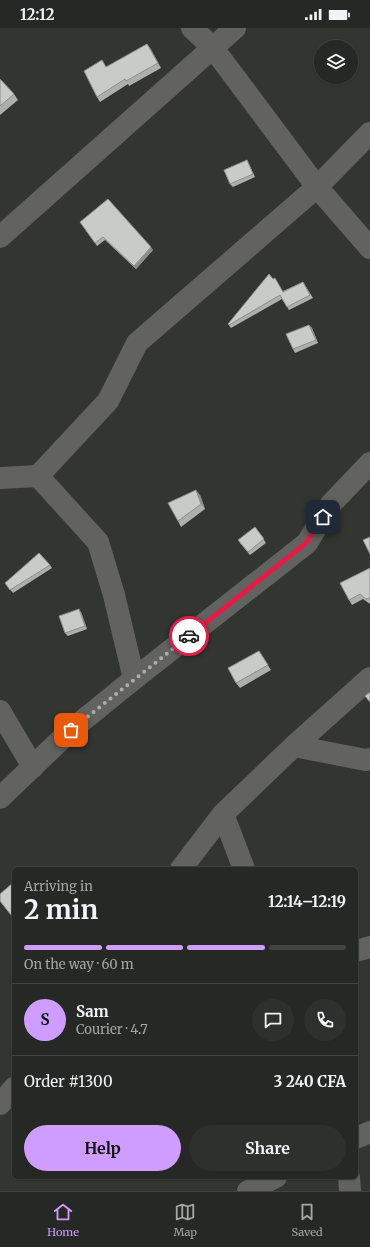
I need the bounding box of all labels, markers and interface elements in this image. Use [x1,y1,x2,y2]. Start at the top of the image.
text: 12:12 [20,5,55,24]
map controls [314,40,358,84]
button: layers [314,40,358,84]
pin [306,500,340,534]
icon: home [312,506,334,528]
courier [169,616,209,656]
icon: car [178,625,200,647]
pin [54,713,88,747]
icon: bag [60,719,82,741]
text: Arriving in [24,878,93,895]
text: 12:14–12:19 [268,892,346,911]
text: 2 min [24,893,98,926]
text: On the way · 60 m [24,956,134,973]
button: chat [252,999,294,1041]
button: phone [304,999,346,1041]
text: Sam [76,1002,109,1021]
text: S [40,1010,50,1029]
text: Courier · 4.7 [76,1021,148,1038]
text: Order #1300 [24,1072,113,1091]
text: 3 240 CFA [274,1072,346,1091]
button: Help [24,1125,181,1171]
button: Share [189,1125,346,1171]
tab: Home [47,1201,79,1239]
tab: Map [174,1201,197,1239]
tab: Saved [292,1201,323,1239]

